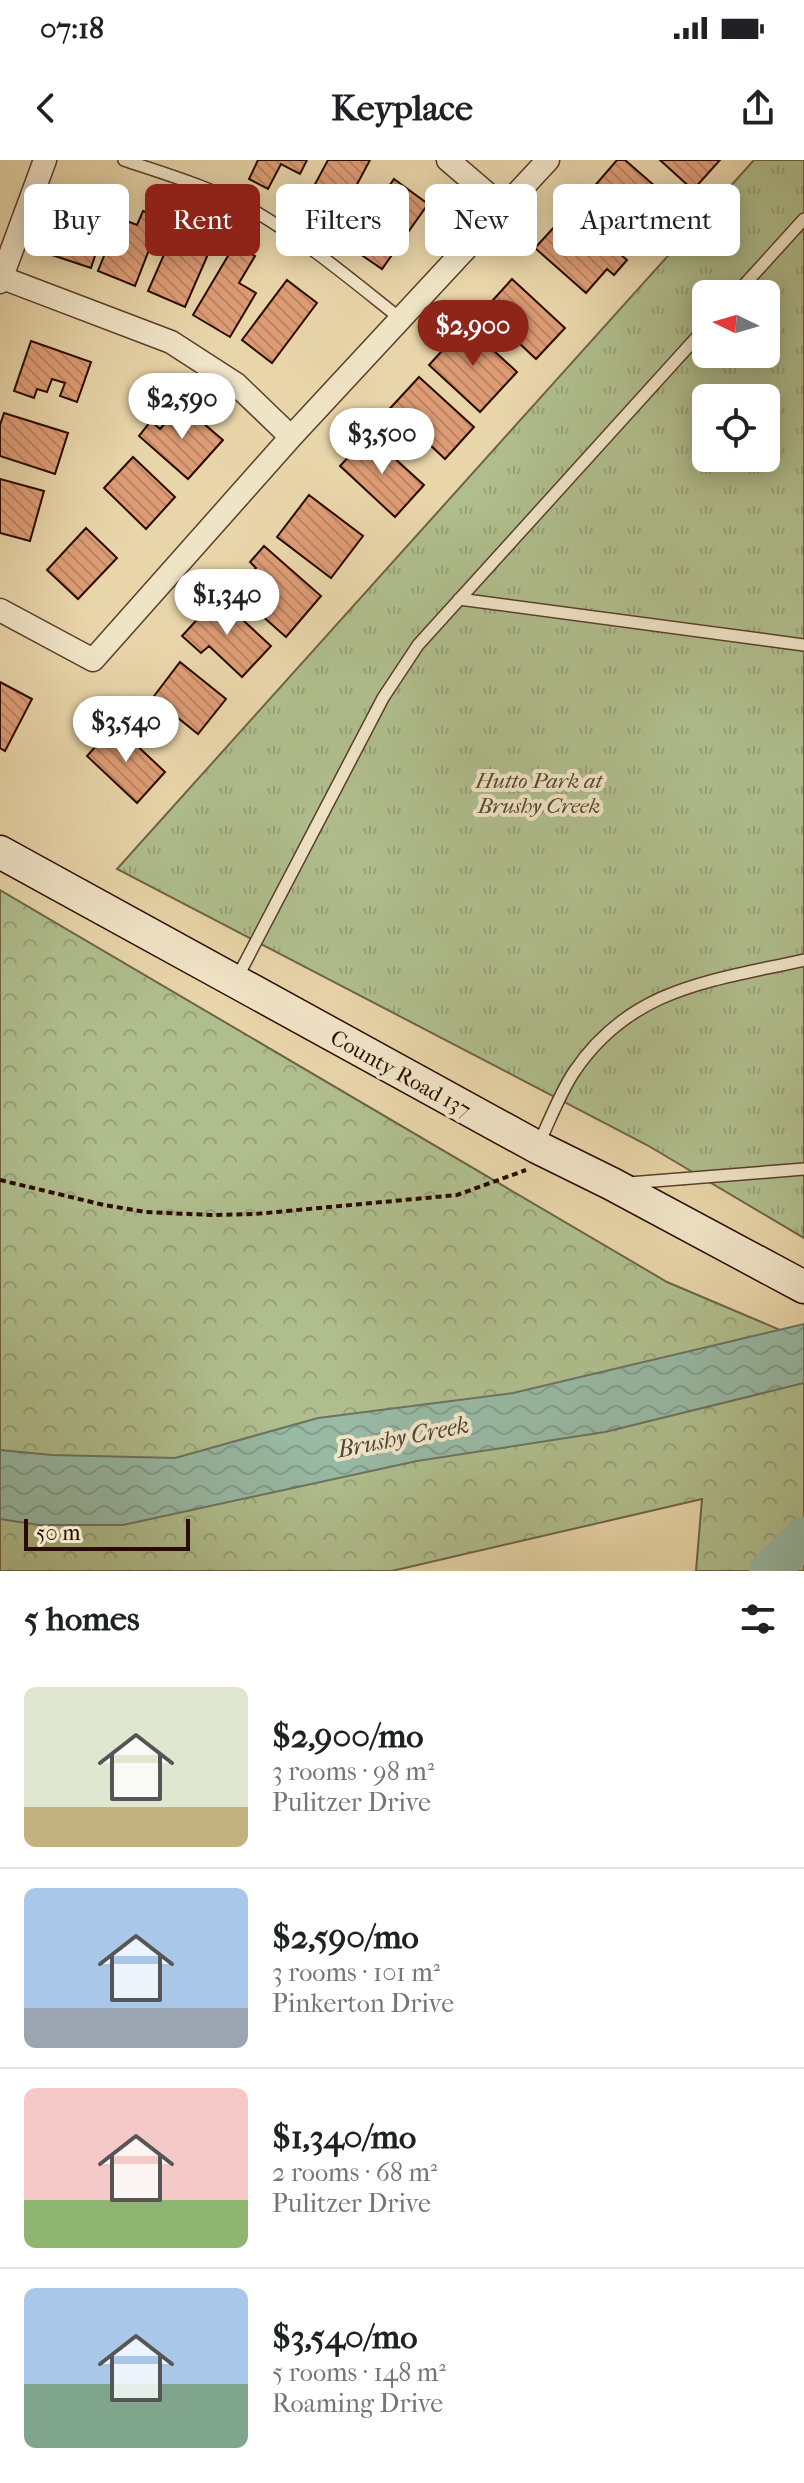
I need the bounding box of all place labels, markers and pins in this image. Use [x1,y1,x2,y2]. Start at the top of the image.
pin: $2,900 [408,300,538,368]
pin: $2,590 [117,373,247,441]
pin: $3,500 [317,408,447,476]
pin: $1,340 [162,569,292,637]
pin: $3,540 [61,696,191,764]

